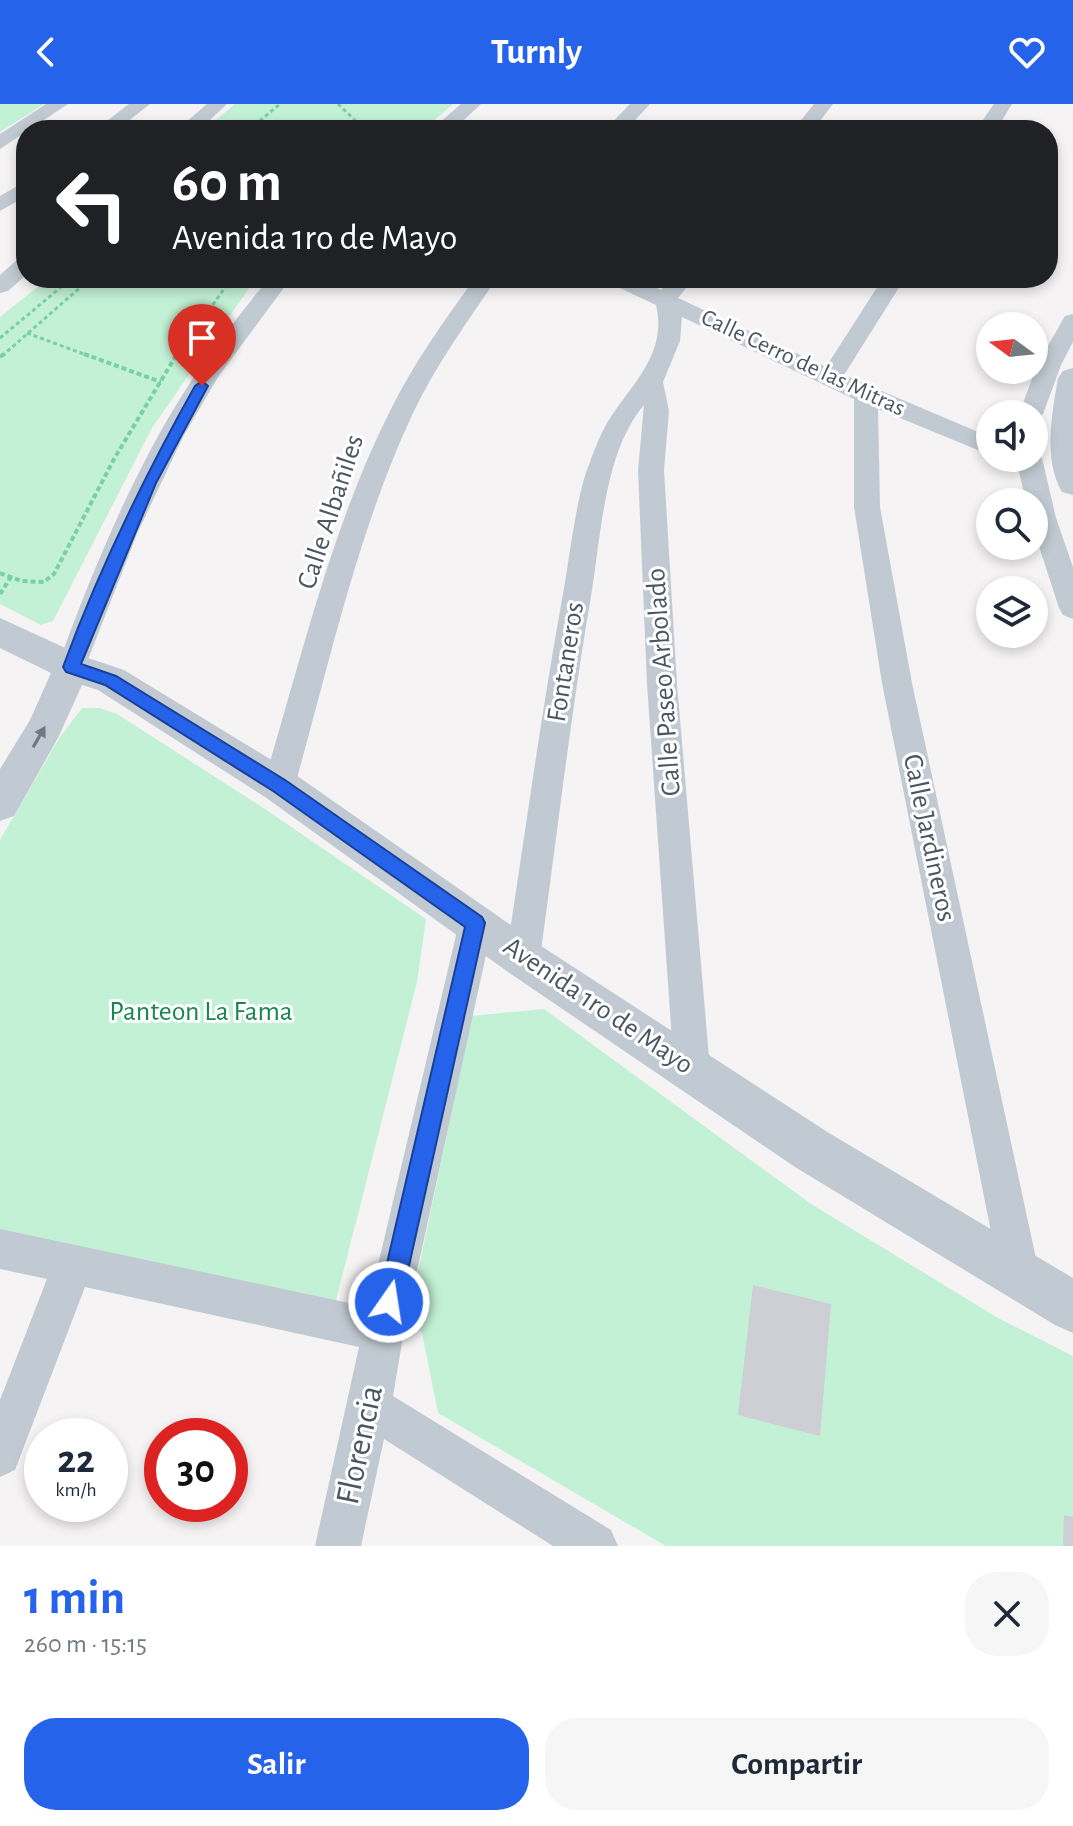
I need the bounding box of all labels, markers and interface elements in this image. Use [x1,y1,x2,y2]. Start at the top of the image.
icon: back [24,30,68,74]
icon: heart [1005,30,1049,74]
text: Turnly [491,34,582,70]
icon: left [40,152,144,256]
text: 60 m [172,155,282,211]
text: Avenida 1ro de Mayo [172,220,457,256]
pin [168,304,236,386]
street label: Calle Cerro de las Mitras [697,305,909,421]
north arrow [976,312,1048,384]
map controls [976,312,1048,648]
icon: arrive [180,316,224,360]
button: sound [976,400,1048,472]
street label: Calle Albañiles [293,431,369,593]
button: search [976,488,1048,560]
street label: Calle Paseo Arbolado [642,567,686,797]
button: layers [976,576,1048,648]
street label: Fontaneros [543,600,589,724]
one-way arrow [32,726,46,748]
street label: Calle Jardineros [898,752,960,924]
street label: Avenida 1ro de Mayo [498,932,698,1080]
park label: Panteon La Fama [109,998,293,1026]
position arrow [347,1260,431,1344]
street label: Florencia [331,1382,389,1508]
speed limit sign: 30 [144,1418,248,1522]
text: 22 [57,1440,95,1480]
text: km/h [55,1480,97,1500]
button: close [965,1572,1049,1656]
text: 1 min [24,1575,125,1623]
text: 260 m · 15:15 [24,1631,147,1657]
button: Salir [24,1718,529,1810]
button: Compartir [545,1718,1049,1810]

